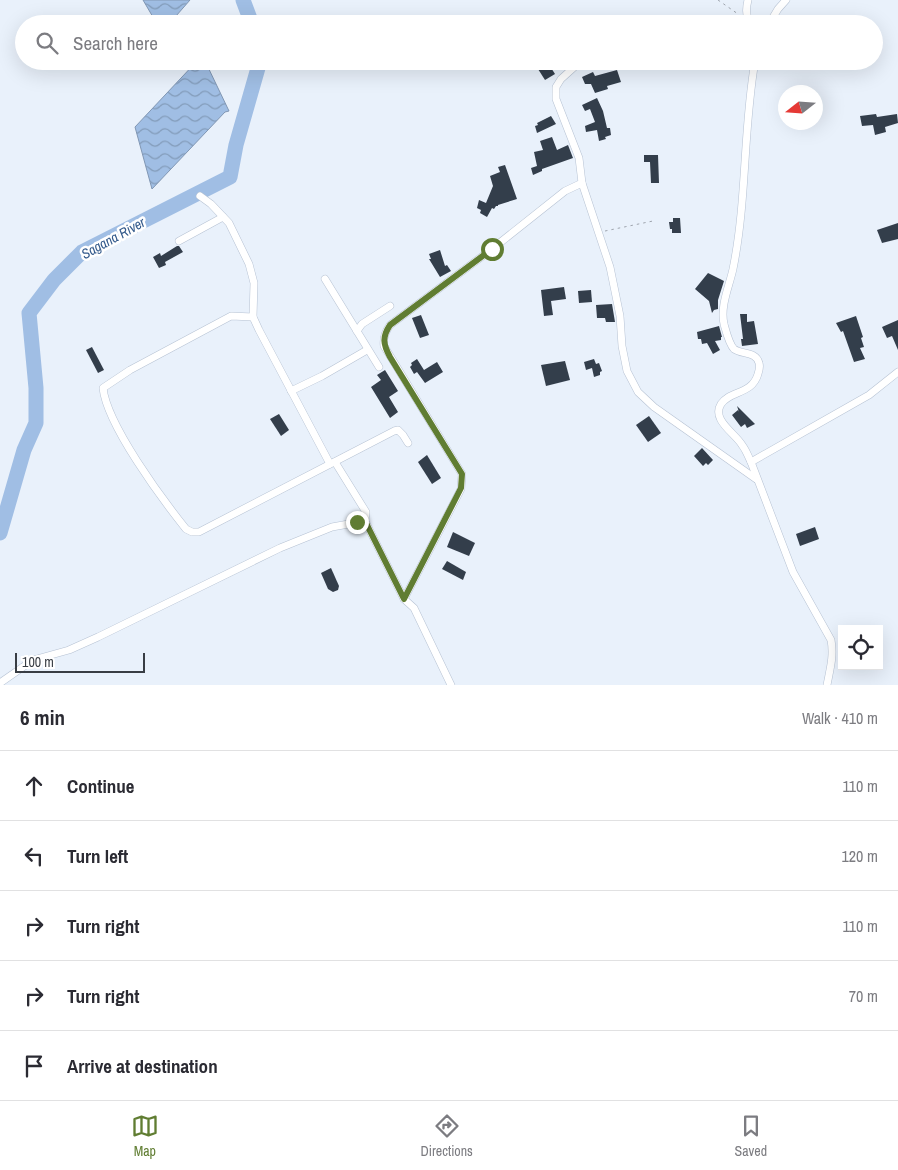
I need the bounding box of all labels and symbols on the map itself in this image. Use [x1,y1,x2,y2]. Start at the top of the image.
north arrow [778,85,823,130]
water label: Sagana River [78,213,149,263]
route start [481,238,504,261]
route end [346,511,369,534]
scale bar [15,650,145,673]

